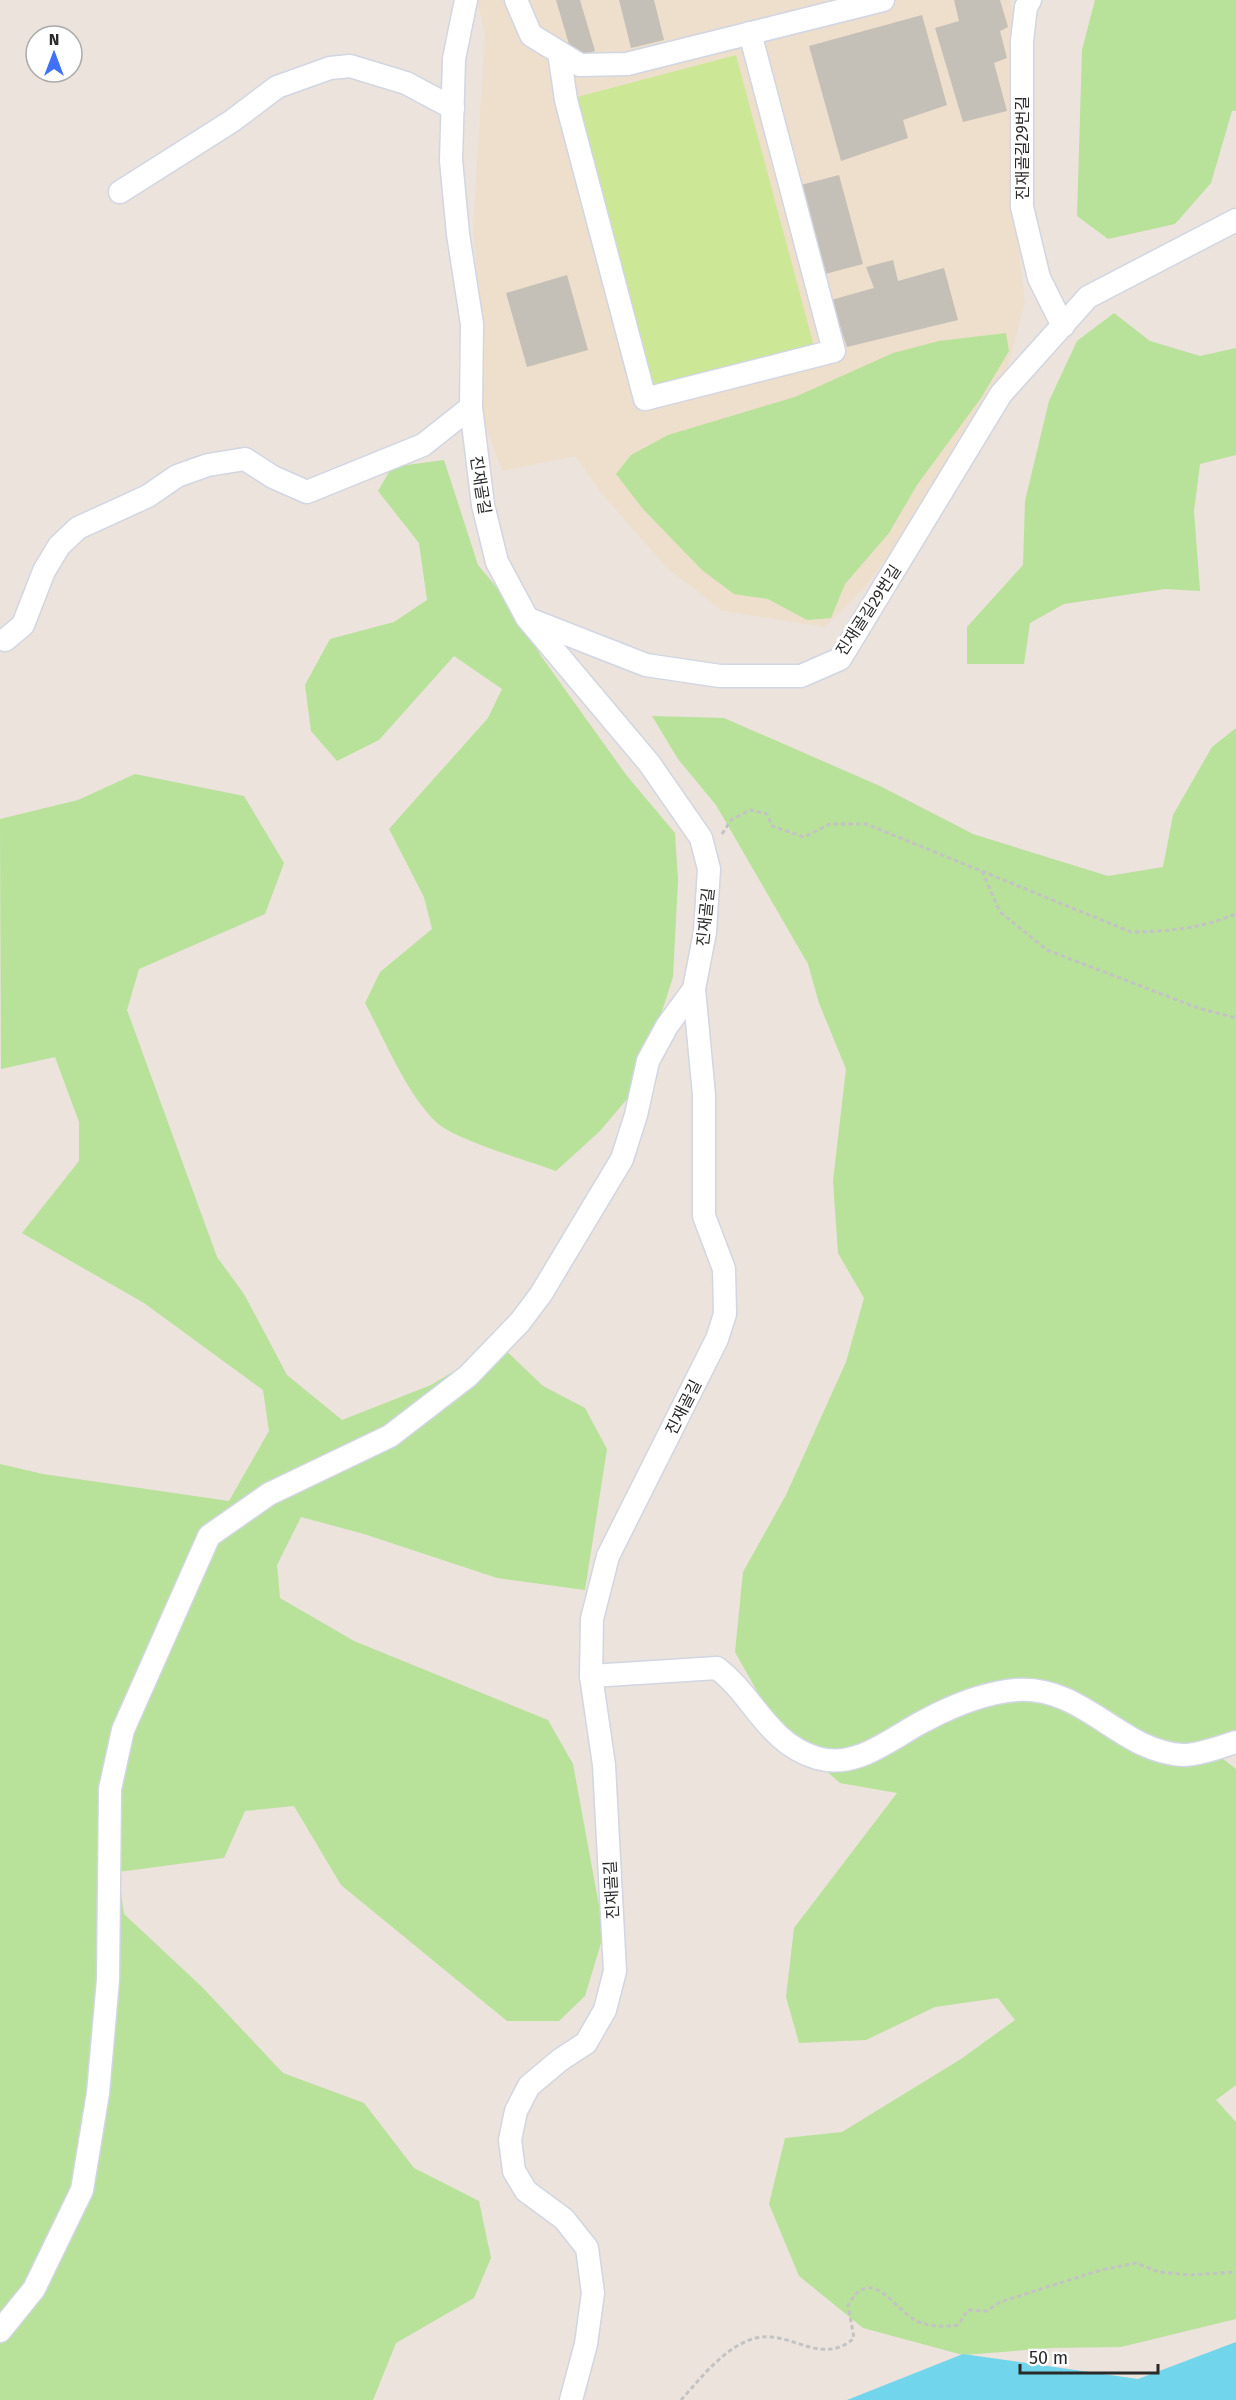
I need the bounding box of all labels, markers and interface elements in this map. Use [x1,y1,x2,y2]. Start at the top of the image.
north arrow [24,24,84,84]
text: N [49,30,59,49]
street label: 진재골길29번길 [1013,96,1032,200]
street label: 진재골길 [467,455,494,516]
street label: 진재골길29번길 [832,561,905,659]
street label: 진재골길 [693,887,718,947]
street label: 진재골길 [662,1377,705,1438]
street label: 진재골길 [600,1860,623,1920]
scale bar [1020,2337,1158,2375]
text: 50 m [1029,2347,1068,2369]

